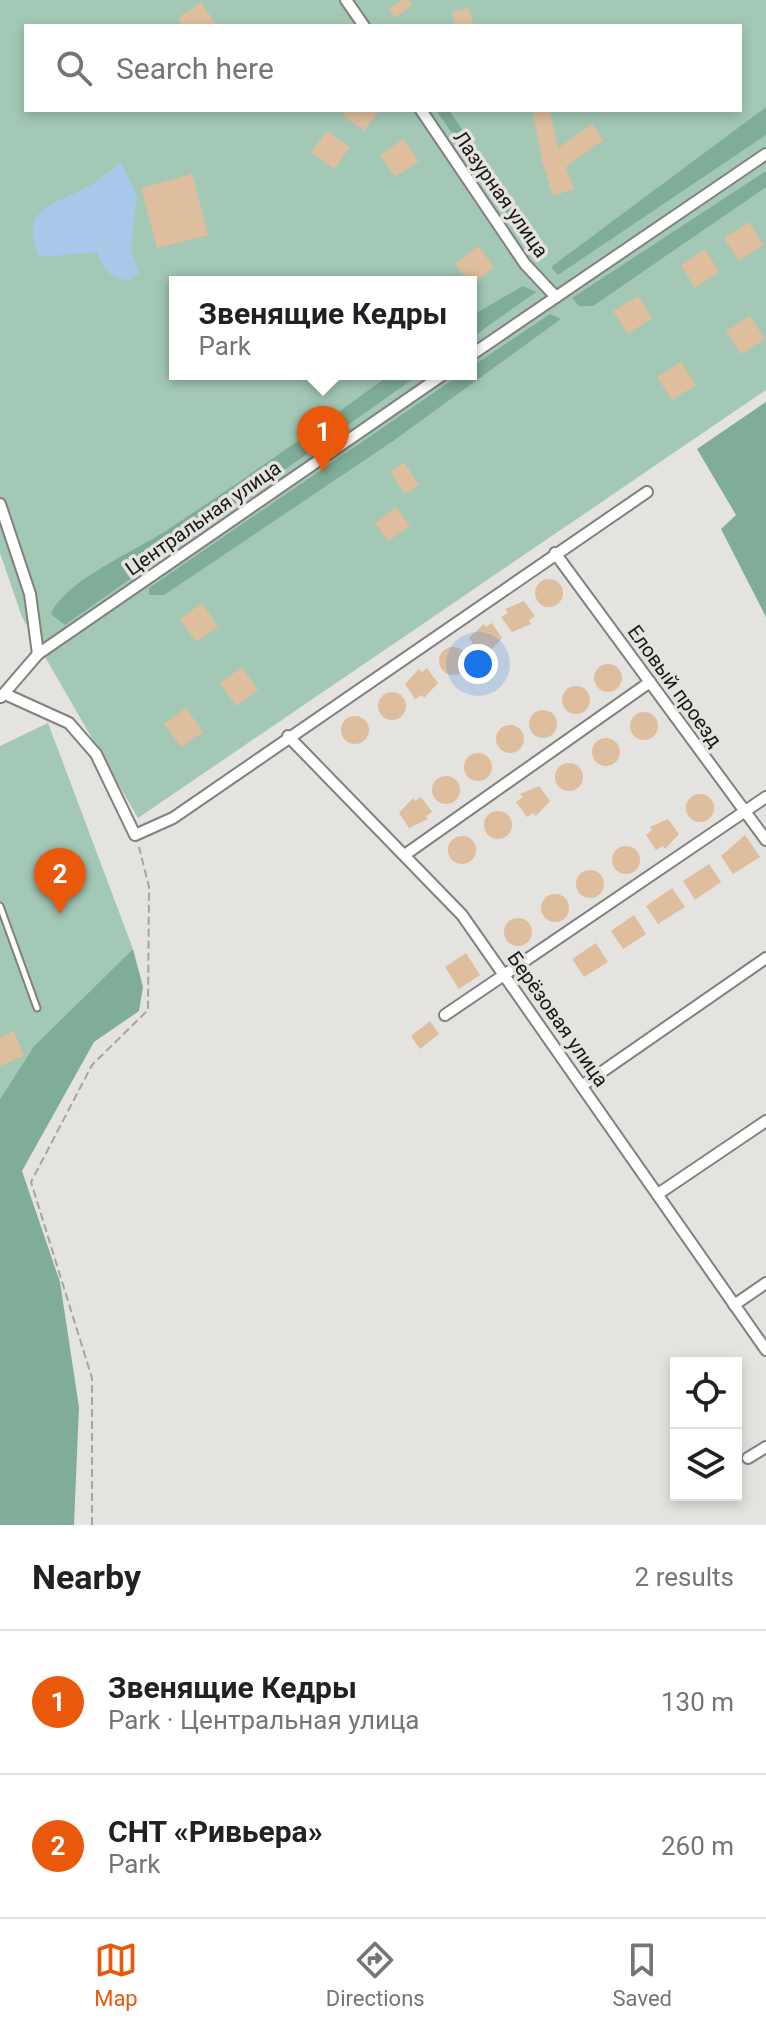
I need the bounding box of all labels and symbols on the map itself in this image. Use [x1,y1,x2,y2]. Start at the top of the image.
street label: Лазурная улица [448,126,554,262]
pin: 1 [297,406,349,472]
street label: Центральная улица [121,455,285,581]
street label: Еловый проезд [623,620,727,752]
your location [458,644,498,684]
pin: 2 [34,848,86,914]
street label: Берёзовая улица [502,947,614,1091]

